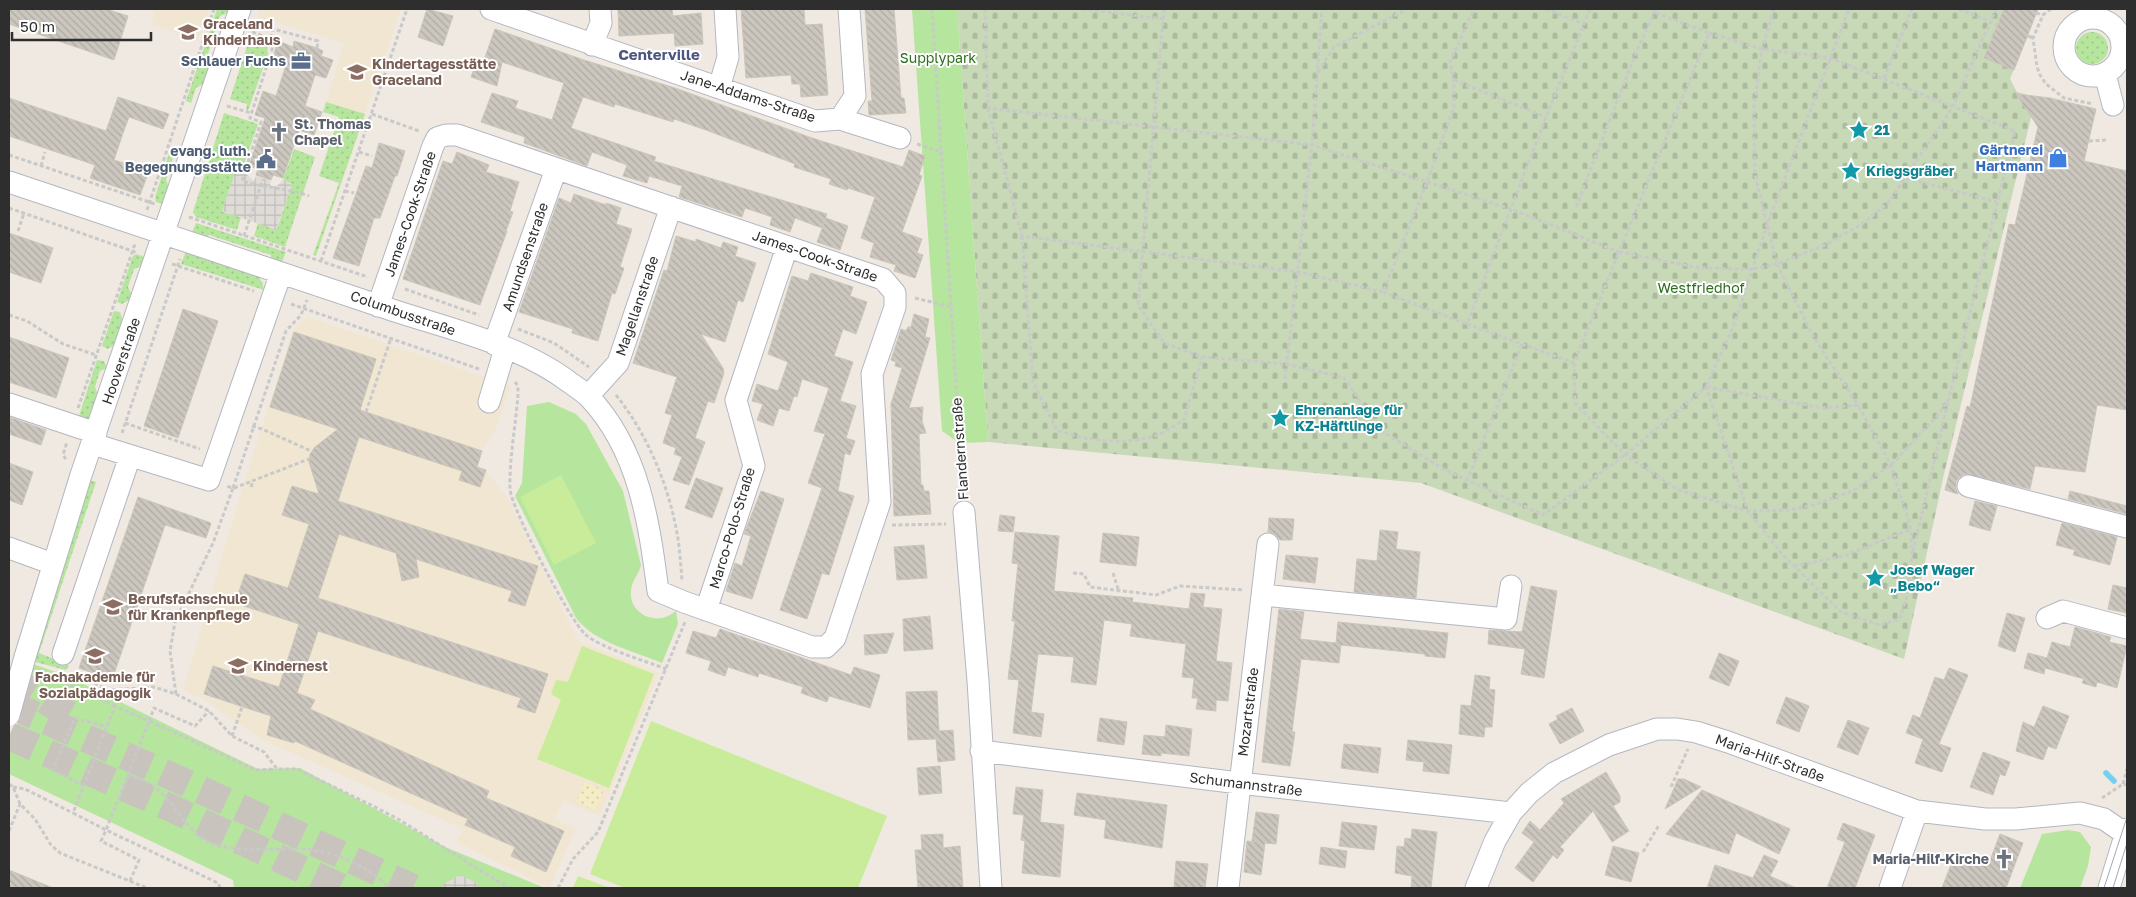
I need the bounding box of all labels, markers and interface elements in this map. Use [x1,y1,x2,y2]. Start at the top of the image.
scale bar [12,10,151,42]
place label: Graceland Kinderhaus [203,15,281,48]
text: 50 m [20,17,55,35]
school or university icon: Graceland Kinderhaus [177,21,199,43]
district label: Centerville [618,45,700,63]
park label: Supplypark [900,49,976,66]
office icon: Schlauer Fuchs [290,50,312,72]
place label: Schlauer Fuchs [181,52,286,69]
place label: Kindertagesstätte Graceland [372,55,496,88]
school or university icon: Kindertagesstätte Graceland [346,61,368,83]
street label: Jane-Addams-Straße [678,66,818,125]
place label: St. Thomas Chapel [294,115,372,148]
place icon: 21 [1848,119,1870,141]
church icon: St. Thomas Chapel [268,121,290,143]
place label: 21 [1874,121,1890,138]
place label: Gärtnerei Hartmann [1976,141,2043,174]
place label: evang. luth. Begegnungsstätte [125,142,251,175]
shop icon: Gärtnerei Hartmann [2047,147,2069,169]
public building icon: evang. luth. Begegnungsstätte [255,148,277,170]
street label: James-Cook-Straße [380,149,439,279]
place icon: Kriegsgräber [1840,160,1862,182]
place label: Kriegsgräber [1866,162,1955,179]
street label: Amundsenstraße [498,200,551,314]
street label: James-Cook-Straße [750,226,880,285]
street label: Magellanstraße [611,254,662,358]
park label: Westfriedhof [1657,279,1745,296]
street label: Columbusstraße [348,287,458,339]
street label: Hooverstraße [98,315,143,407]
street label: Flandernstraße [947,397,972,501]
place label: Ehrenanlage für KZ-Häftlinge [1295,401,1403,434]
place icon: Ehrenanlage für KZ-Häftlinge [1269,407,1291,429]
street label: Marco-Polo-Straße [705,465,758,591]
place label: Josef Wager „Bebo“ [1890,561,1975,594]
place icon: Josef Wager „Bebo“ [1864,567,1886,589]
place label: Berufsfachschule für Krankenpflege [128,590,250,623]
school or university icon: Berufsfachschule für Krankenpflege [102,596,124,618]
school or university icon: Fachakademie für Sozialpädagogik [84,645,106,667]
school or university icon: Kindernest [227,655,249,677]
place label: Kindernest [253,657,328,674]
street label: Mozartstraße [1234,667,1261,757]
place label: Fachakademie für Sozialpädagogik [35,668,156,701]
street label: Maria-Hilf-Straße [1713,730,1827,785]
street label: Schumannstraße [1189,768,1304,799]
church icon: Maria-Hilf-Kirche [1993,848,2015,870]
place label: Maria-Hilf-Kirche [1872,850,1989,867]

